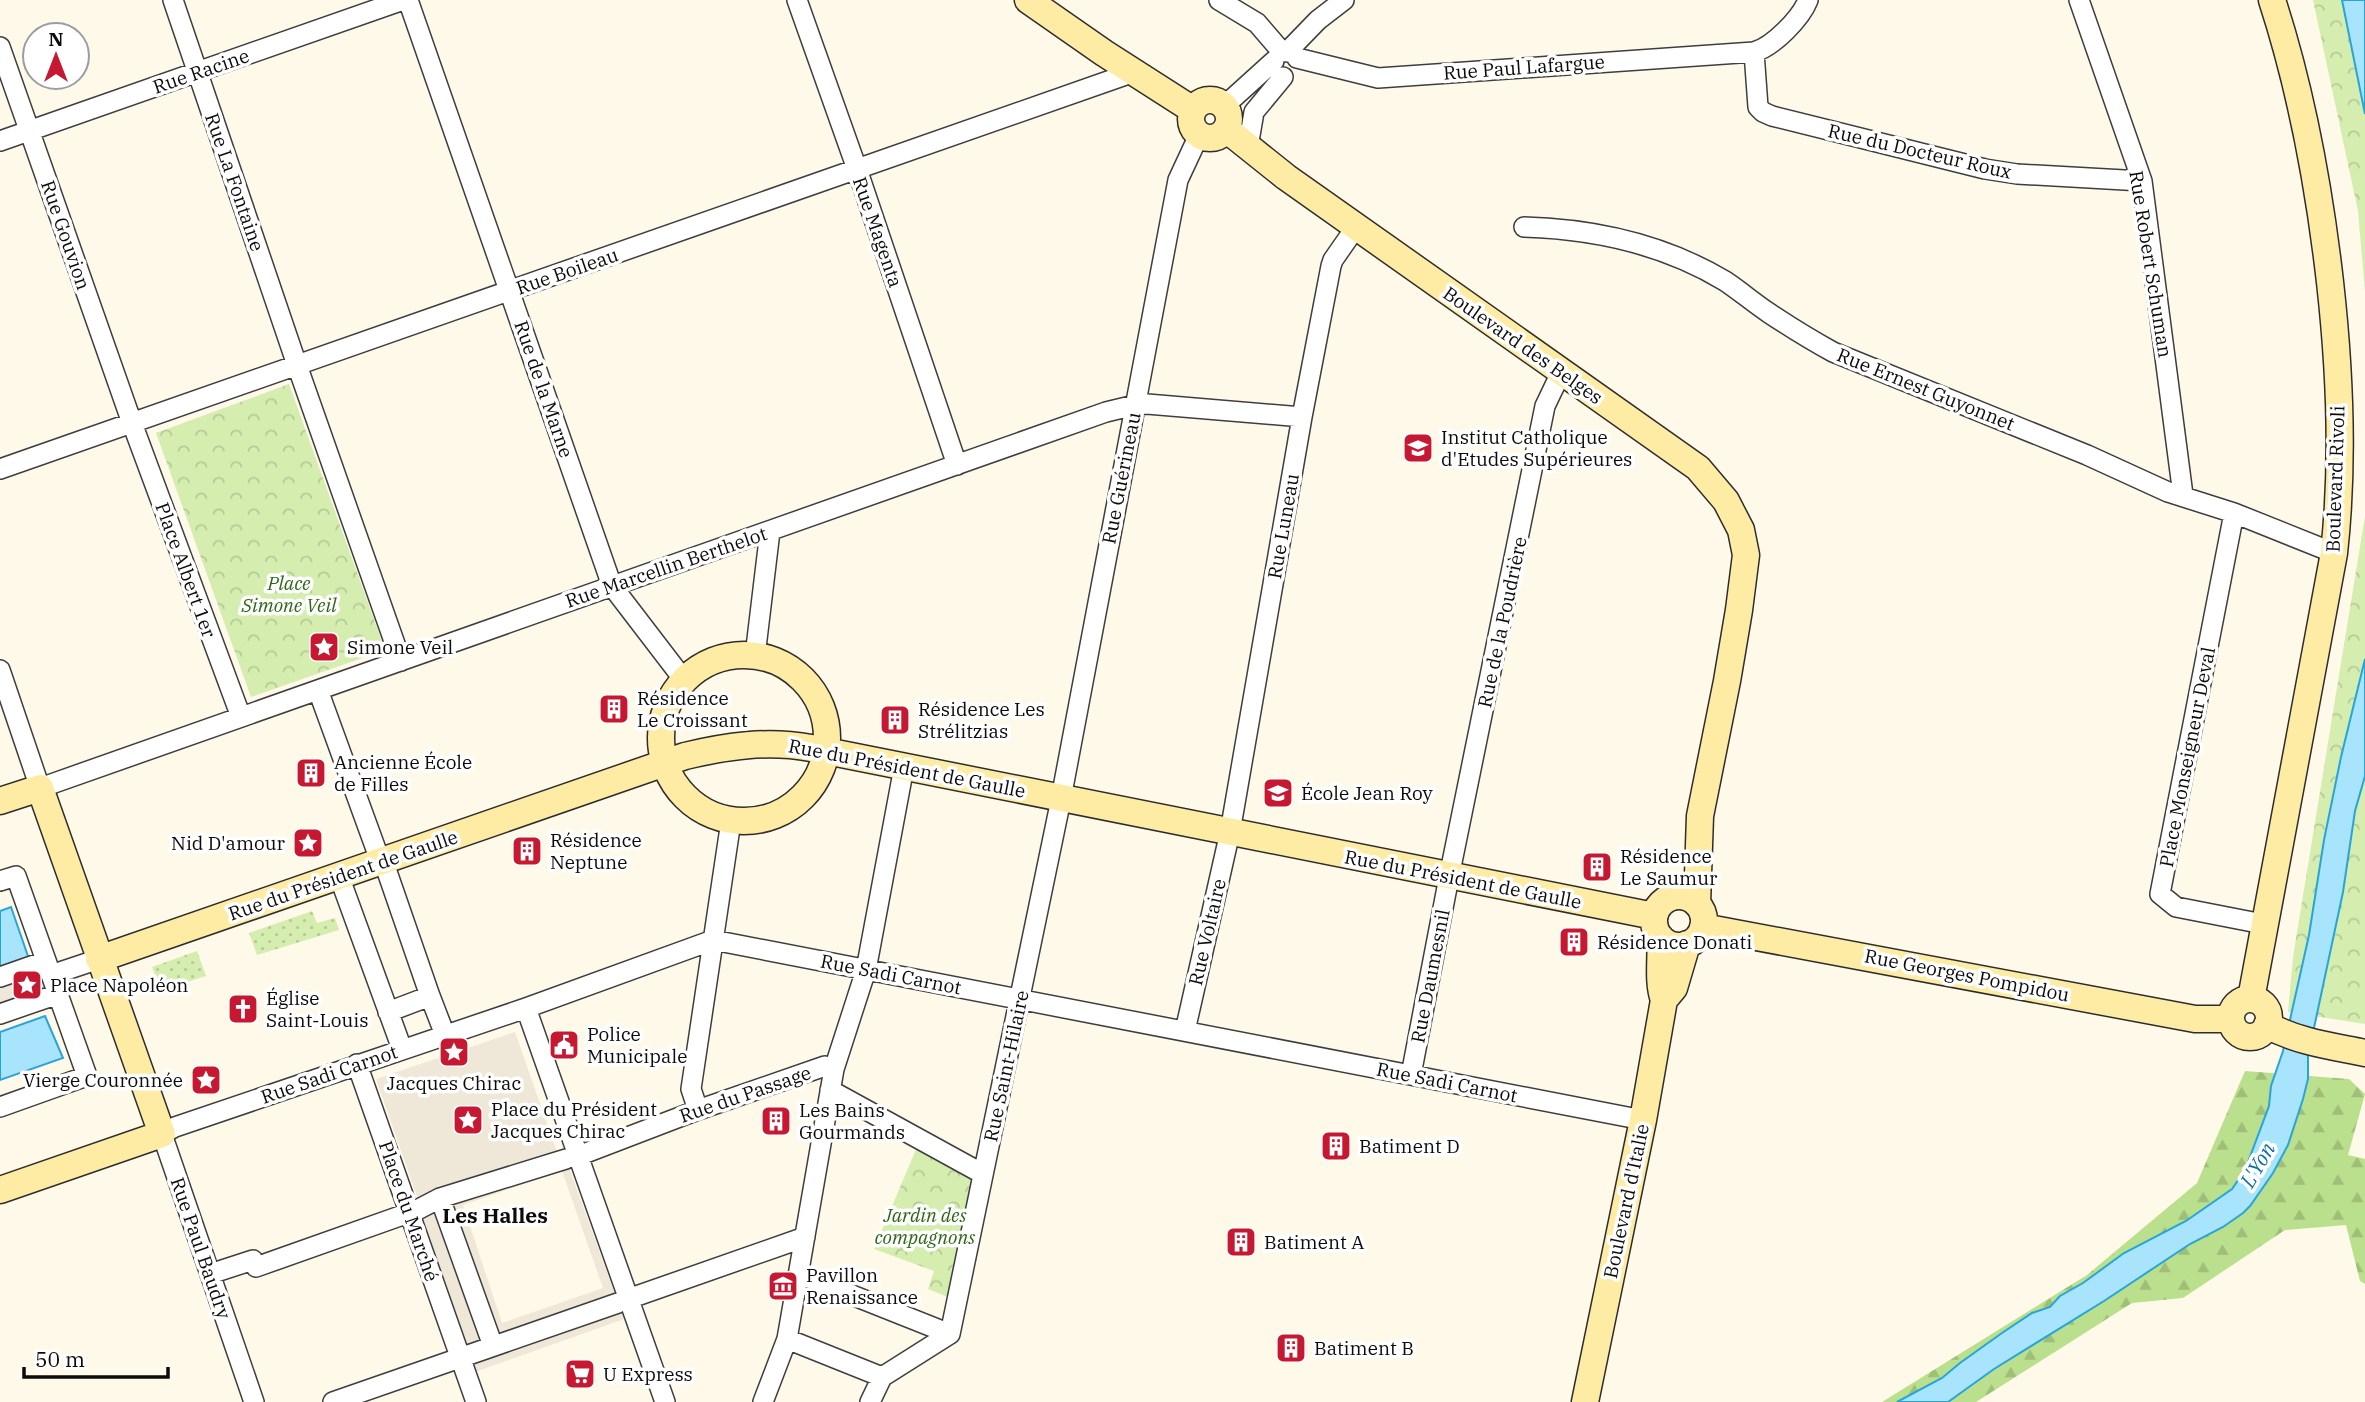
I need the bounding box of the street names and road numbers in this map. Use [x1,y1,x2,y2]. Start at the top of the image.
street label: Rue Racine [150,43,252,99]
street label: Rue Paul Lafargue [1442,49,1606,85]
street label: Rue La Fontaine [200,110,270,254]
street label: Rue du Docteur Roux [1826,118,2015,184]
street label: Rue Robert Schuman [2124,169,2178,359]
street label: Rue Magenta [848,173,908,291]
street label: Rue Gouvion [36,177,96,293]
street label: Rue Boileau [513,242,622,300]
street label: Boulevard des Belges [1439,281,1607,409]
street label: Rue de la Marne [509,317,579,461]
street label: Rue Ernest Guyonnet [1834,342,2019,436]
street label: Boulevard Rivoli [2320,405,2350,553]
street label: Rue Guérineau [1096,410,1146,546]
street label: Rue Luneau [1262,471,1304,581]
street label: Place Albert 1er [150,499,222,641]
street label: Rue Marcellin Berthelot [562,521,770,613]
street label: Rue de la Poudrière [1472,534,1532,710]
street label: Place Monseigneur Deval [2154,645,2220,869]
street label: Rue du Président de Gaulle [786,733,1028,803]
street label: Rue du Président de Gaulle [225,824,461,926]
street label: Rue du Président de Gaulle [1342,844,1584,914]
street label: Rue Voltaire [1183,876,1231,988]
street label: Rue Daumesnil [1405,907,1455,1045]
street label: Rue Georges Pompidou [1863,943,2072,1007]
street label: Rue Sadi Carnot [819,949,964,999]
street label: Rue Saint-Hilaire [978,988,1034,1144]
street label: Rue Sadi Carnot [257,1039,401,1109]
street label: Rue Sadi Carnot [1375,1057,1520,1107]
street label: Rue du Passage [676,1060,814,1128]
street label: Boulevard d'Italie [1598,1122,1654,1280]
street label: Place du Marché [374,1138,444,1284]
street label: Rue Paul Baudry [166,1174,237,1323]

